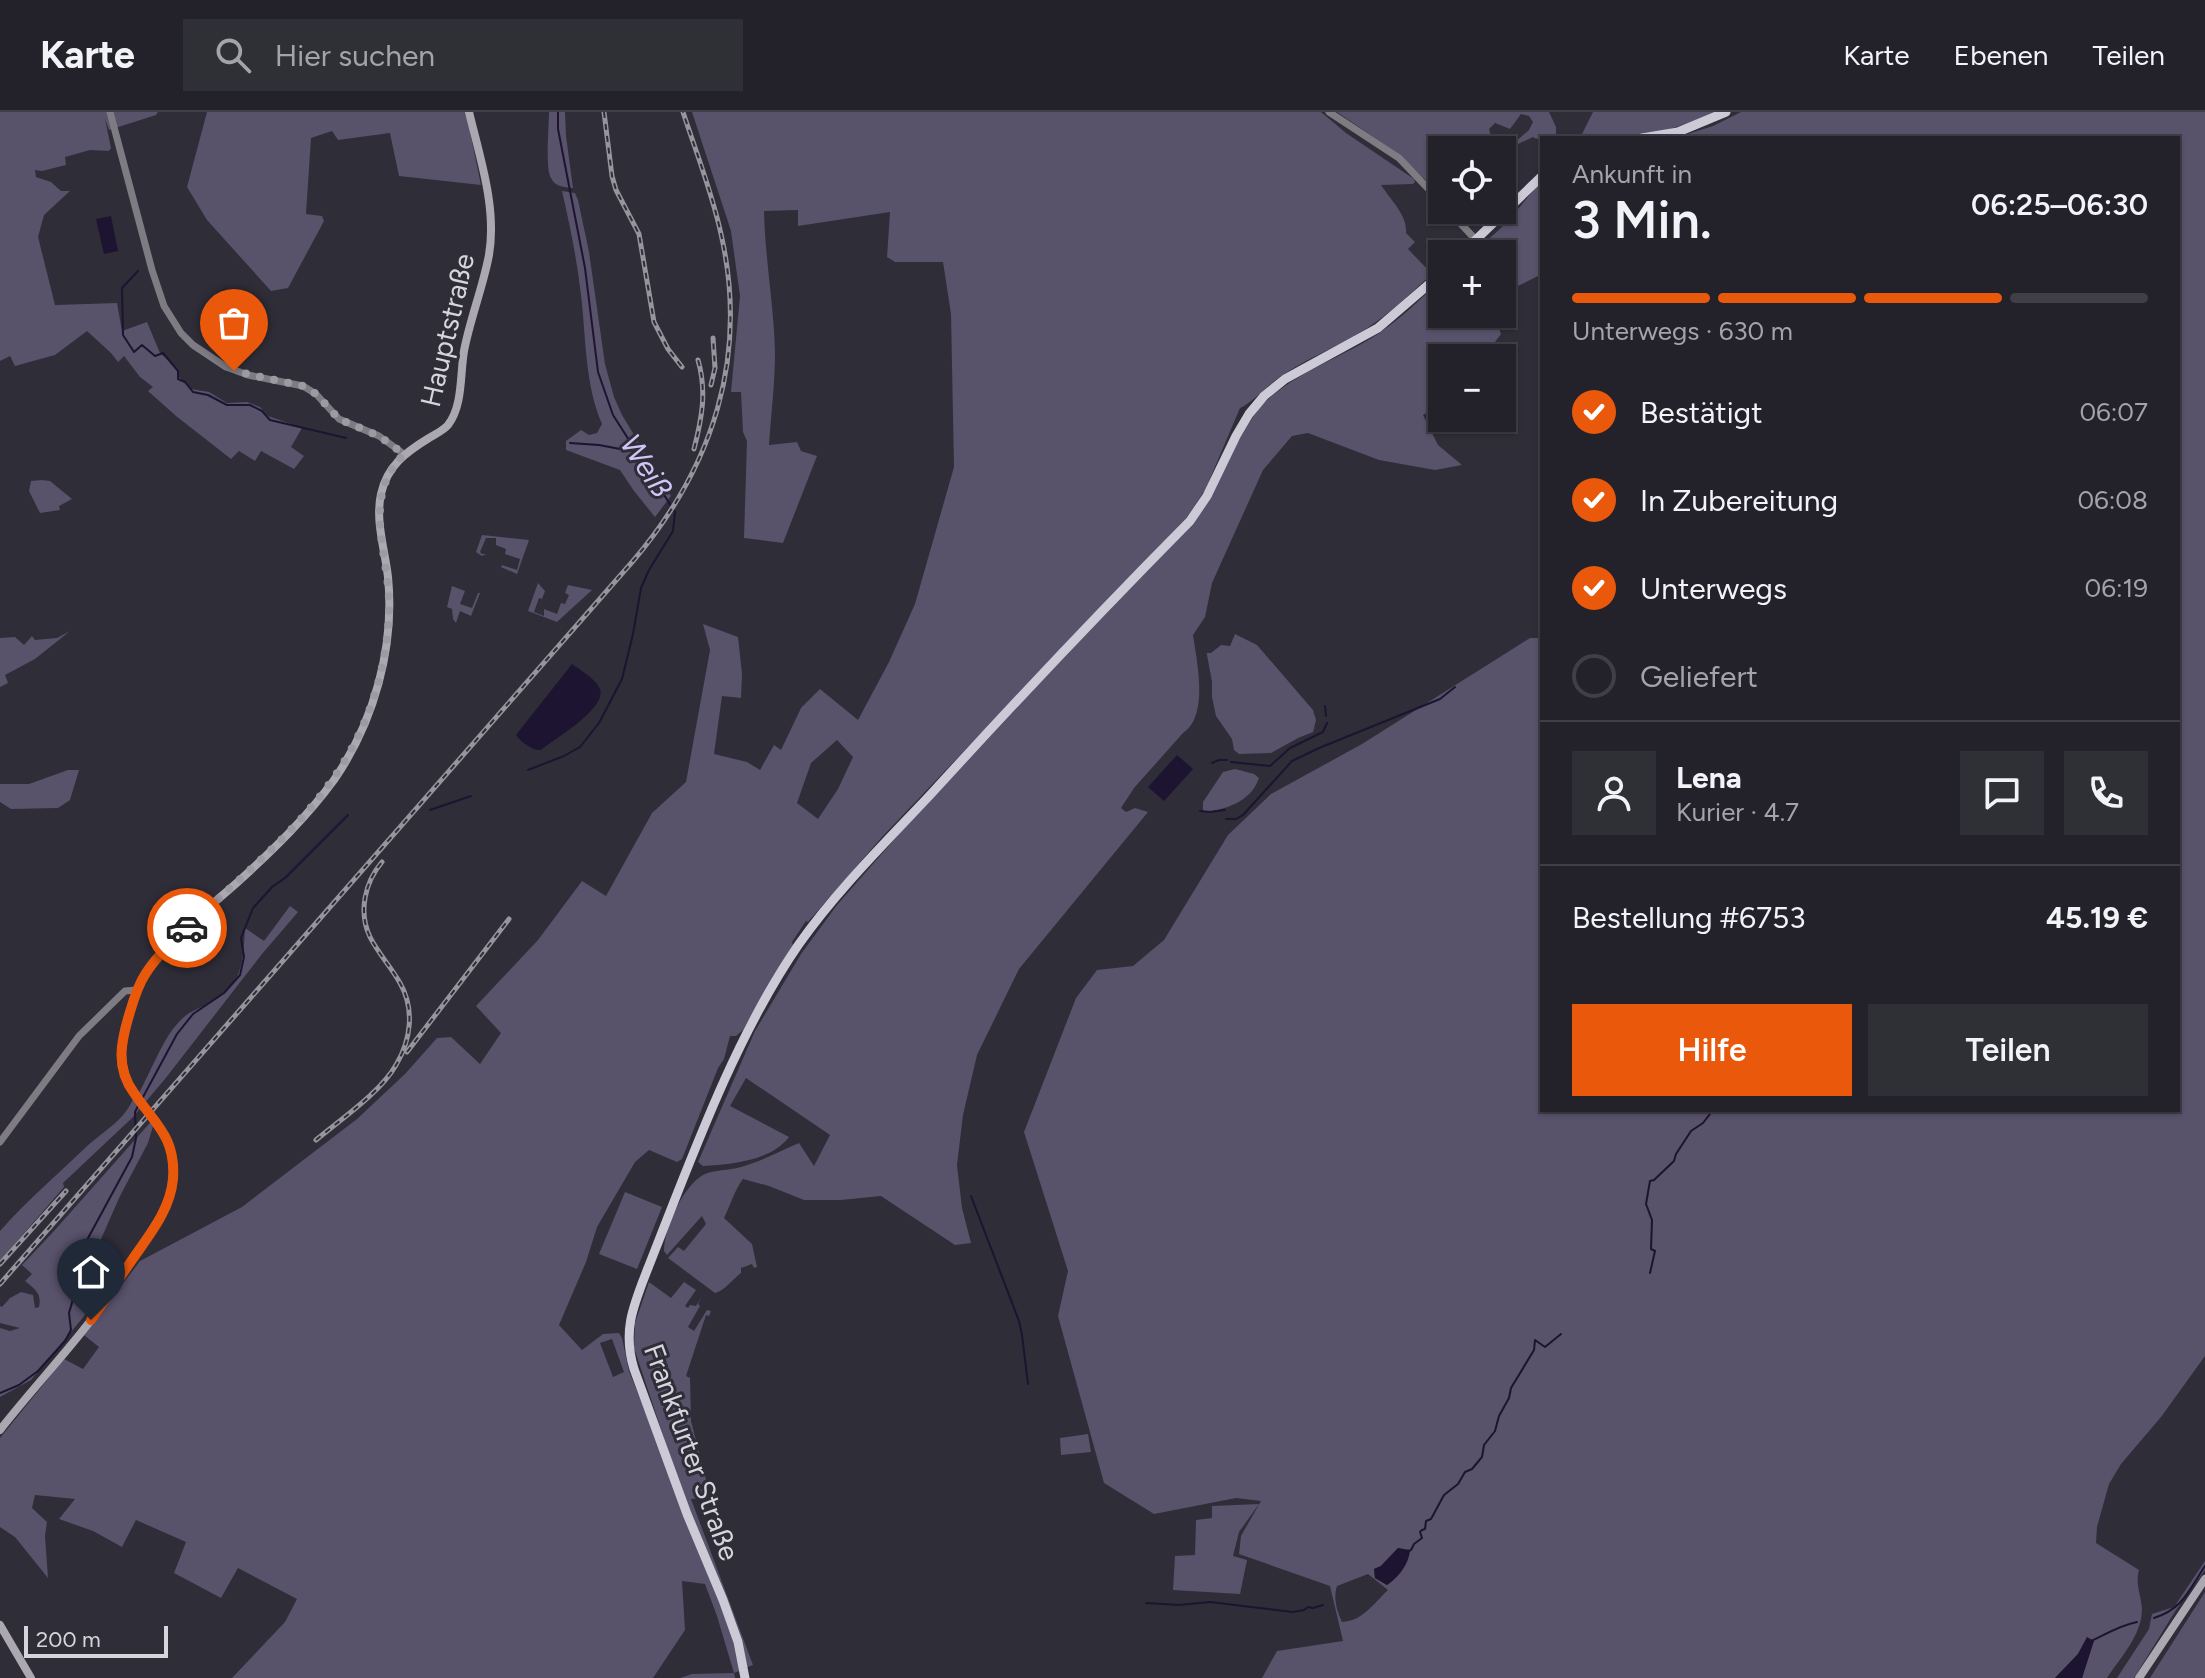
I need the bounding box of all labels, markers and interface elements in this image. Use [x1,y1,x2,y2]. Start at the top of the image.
search box [183,19,743,91]
text: Karte [40,32,135,78]
icon: search [211,33,255,77]
text: Hier suchen [275,37,435,74]
text: Karte [1843,38,1910,72]
text: Ebenen [1954,38,2048,72]
text: Teilen [2092,38,2165,72]
map controls [1428,136,1516,432]
button: locate [1428,136,1516,224]
text: Ankunft in [1572,158,1692,190]
text: 06:25–06:30 [1971,186,2148,223]
text: 3 Min. [1572,189,1712,251]
button: + [1428,240,1516,328]
street label: Hauptstraße [413,250,481,410]
pin [200,289,268,371]
icon: bag [212,301,256,345]
text: Unterwegs · 630 m [1572,315,1793,347]
button: − [1428,344,1516,432]
icon: check [1572,390,1616,434]
text: Bestätigt [1640,394,1763,431]
text: 06:07 [2079,396,2148,428]
water label: Weiß [612,427,680,504]
icon: check [1572,478,1616,522]
text: In Zubereitung [1640,482,1838,519]
text: 06:08 [2077,484,2148,516]
icon: check [1572,566,1616,610]
text: Unterwegs [1640,570,1787,607]
text: 06:19 [2085,572,2148,604]
text: Geliefert [1640,658,1758,695]
button: person [1572,751,1656,835]
button: chat [1960,751,2044,835]
button: phone [2064,751,2148,835]
text: Lena [1676,759,1742,796]
text: Kurier · 4.7 [1676,796,1799,828]
courier [147,888,227,968]
text: Bestellung #6753 [1572,899,1806,936]
text: 45.19 € [2046,899,2148,936]
icon: car [165,906,209,950]
button: Hilfe [1572,1004,1852,1096]
button: Teilen [1868,1004,2148,1096]
pin [57,1238,125,1320]
icon: home [69,1250,113,1294]
street label: Frankfurter Straße [637,1339,747,1565]
scale bar [24,1622,168,1658]
text: 200 m [36,1626,101,1653]

